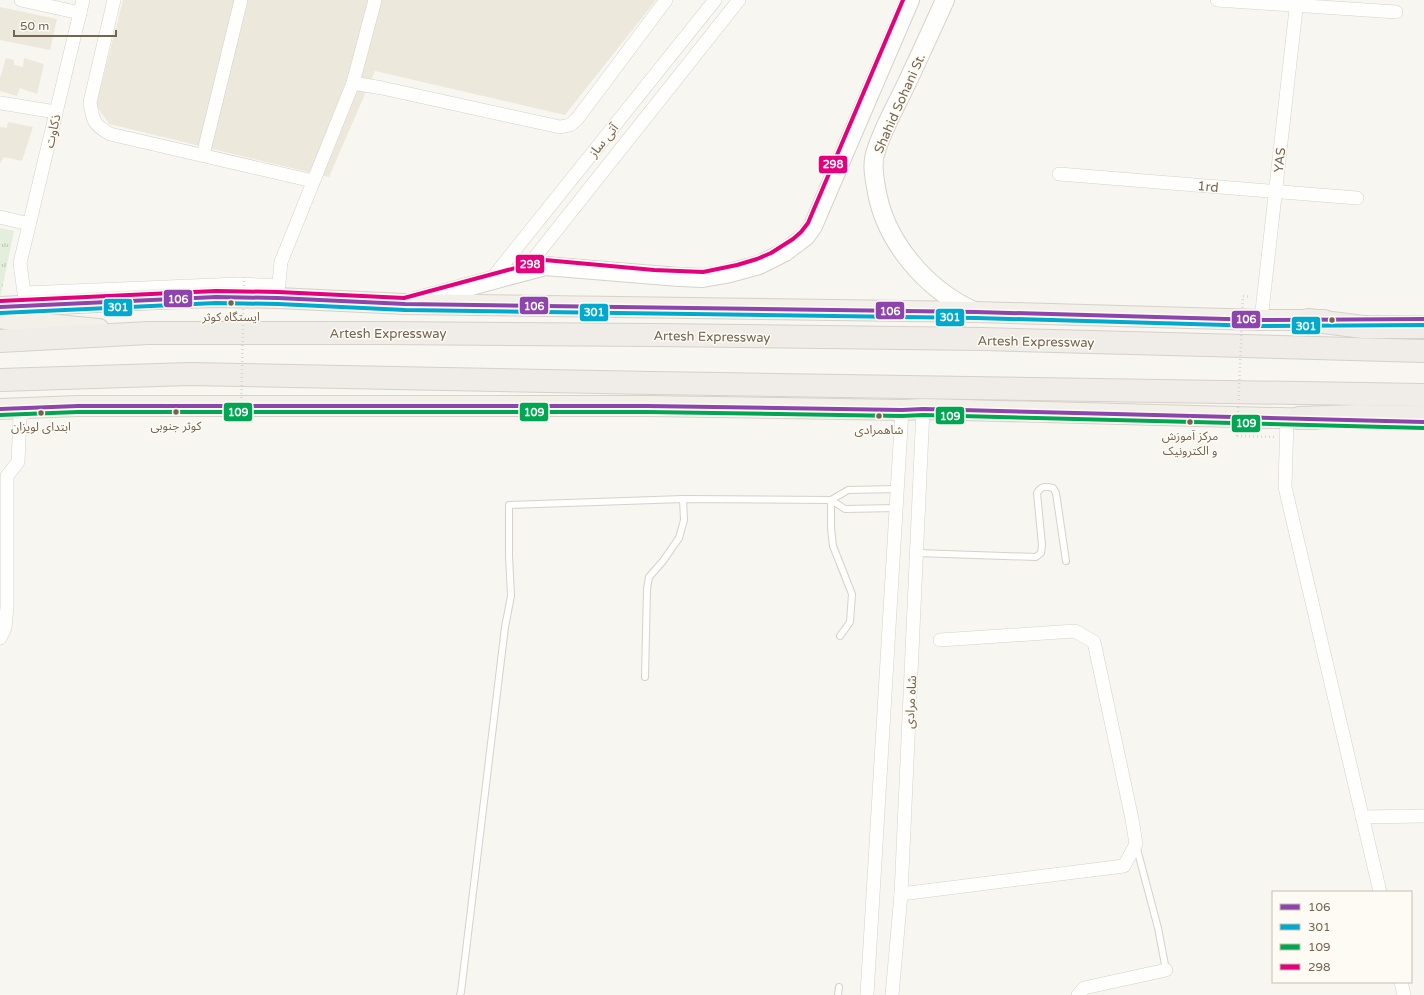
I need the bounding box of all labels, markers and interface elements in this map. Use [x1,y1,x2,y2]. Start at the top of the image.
scale bar [14,12,116,38]
text: 50 m [20,19,49,33]
street label: Shahid Sohani St. [871,51,929,156]
street label: ذکاوت [41,113,65,150]
street label: آتی ساز [585,120,623,161]
street label: YAS [1271,147,1289,173]
line badge: 298 [818,155,848,174]
text: 298 [823,158,843,171]
street label: 1rd [1197,178,1219,196]
line badge: 298 [515,254,545,274]
text: 298 [520,258,540,271]
line badge: 106 [163,289,193,308]
text: 106 [168,293,188,306]
line badge: 106 [519,296,549,315]
line badge: 301 [103,298,133,317]
marker: ایستگاه کوثر [226,298,236,308]
text: 106 [524,300,544,313]
text: 301 [108,301,128,314]
line badge: 106 [875,301,905,320]
line badge: 301 [579,303,609,322]
text: 106 [880,305,900,318]
text: 301 [584,306,604,319]
line badge: 301 [935,308,965,327]
place label: ایستگاه کوثر [201,310,260,324]
line badge: 106 [1231,310,1261,329]
text: 301 [940,311,960,324]
text: 106 [1236,313,1256,326]
unlabelled marker [1327,315,1337,325]
line badge: 301 [1291,316,1321,335]
text: 301 [1296,320,1316,333]
street label: Artesh Expressway [330,326,446,342]
street label: Artesh Expressway [653,328,771,346]
street label: Artesh Expressway [977,333,1095,351]
line badge: 109 [223,402,253,422]
line badge: 109 [519,402,549,422]
text: 109 [228,406,248,419]
text: 109 [524,406,544,419]
line badge: 109 [935,406,965,425]
marker: کوثر جنوبی [171,407,181,417]
marker: ابتدای لویزان [36,408,46,418]
text: 109 [940,410,960,423]
marker: شاهمرادی [874,411,884,421]
line badge: 109 [1231,414,1261,433]
marker: مرکز آموزش و الکترونیک [1185,417,1195,427]
text: 109 [1236,417,1256,430]
place label: کوثر جنوبی [151,419,203,433]
place label: ابتدای لویزان [11,420,71,434]
place label: شاهمرادی [855,423,903,437]
place label: مرکز آموزش و الکترونیک [1162,429,1218,458]
street label: شاه مرادی [902,675,920,729]
legend [1272,891,1412,983]
text: 106 [1308,900,1331,914]
text: 301 [1308,920,1331,934]
text: 109 [1308,940,1331,954]
text: 298 [1308,960,1331,974]

